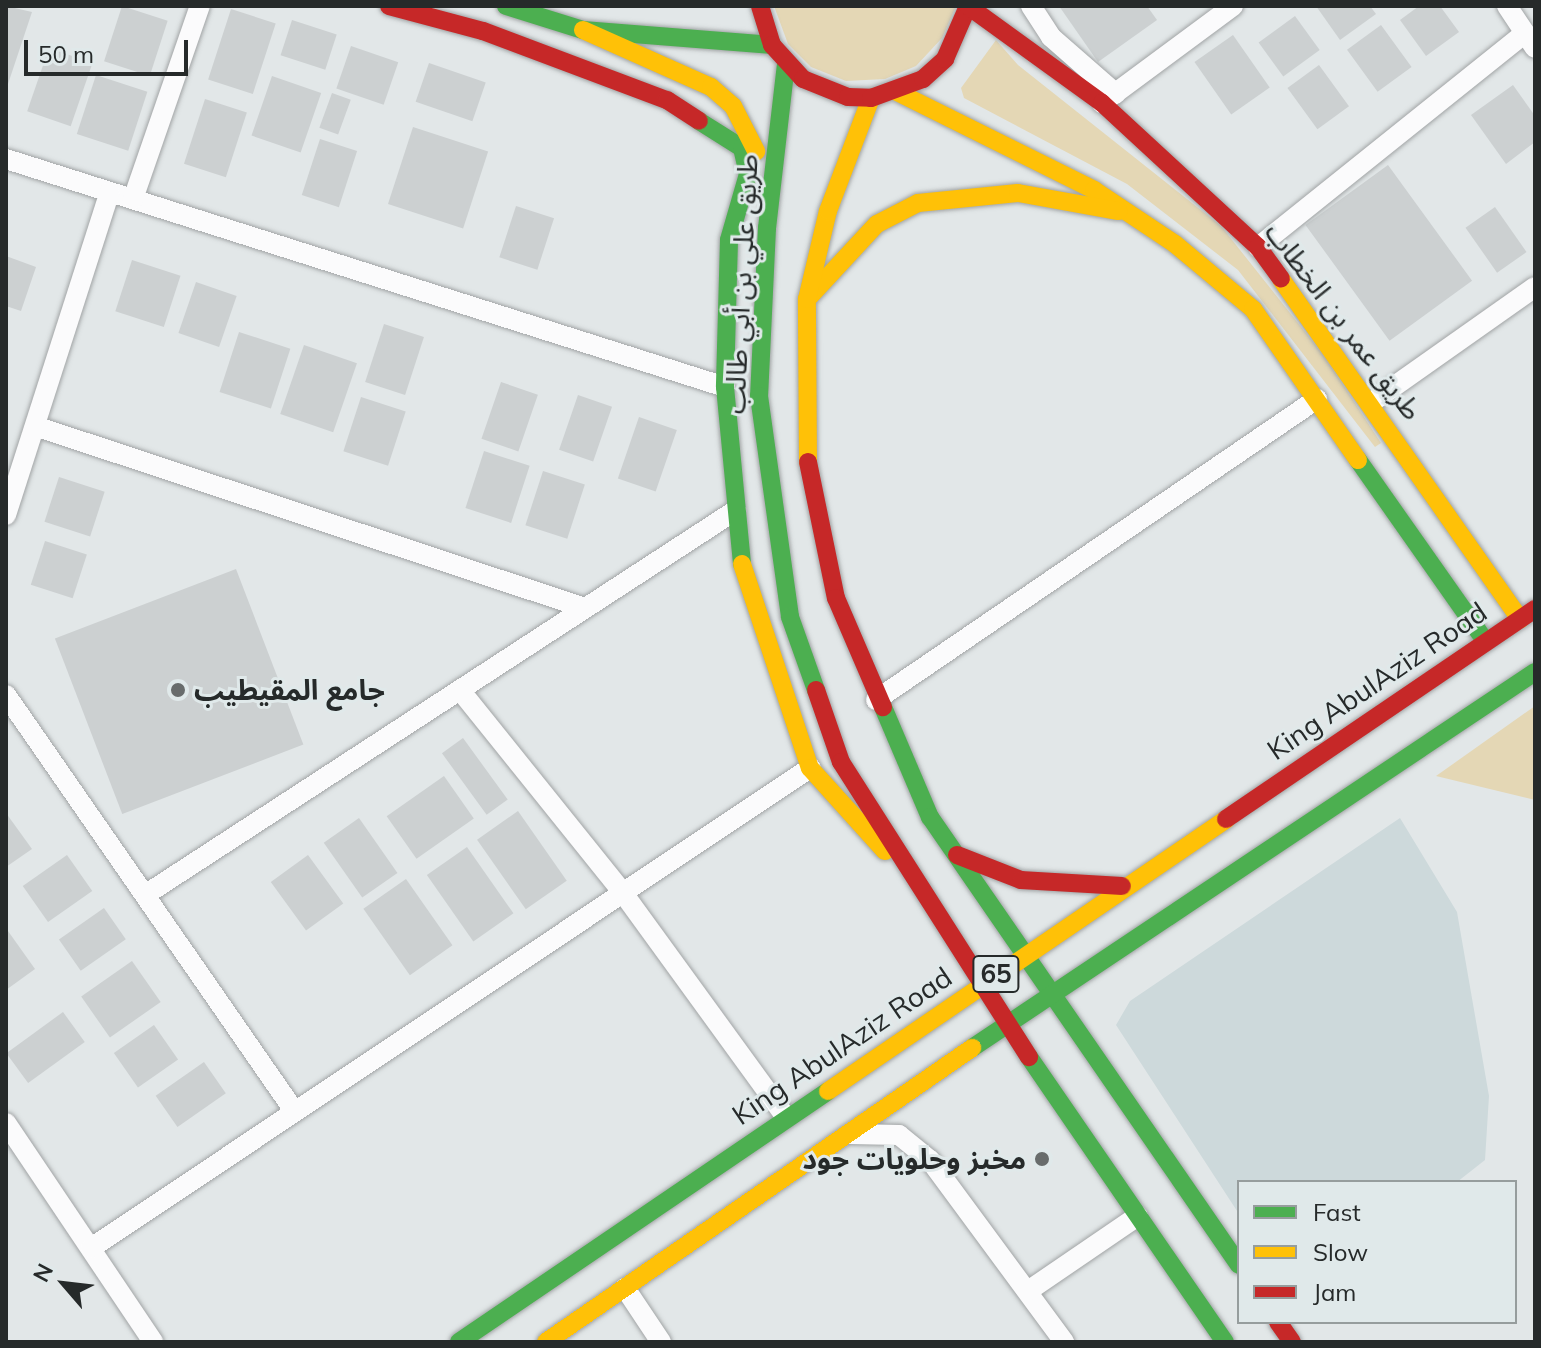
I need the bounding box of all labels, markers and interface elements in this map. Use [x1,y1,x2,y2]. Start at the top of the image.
scale bar [28,24,192,74]
text: 50 m [38,39,94,69]
street label: طريق علي بن أبي طالب [717,153,765,415]
street label: طريق عمر بن الخطاب [1259,215,1429,427]
street label: King AbulAziz Road [1261,595,1493,767]
place label: جامع المقيطيب [194,673,385,707]
marker: جامع المقيطيب [169,681,187,699]
road number: 65 [972,952,1020,996]
street label: King AbulAziz Road [726,960,958,1132]
place label: مخبز وحلويات جود [802,1142,1026,1176]
marker: مخبز وحلويات جود [1033,1150,1051,1168]
legend [1237,1180,1517,1324]
text: Fast [1313,1197,1361,1227]
text: Slow [1313,1237,1368,1267]
north arrow [24,1244,104,1324]
text: N [27,1259,59,1287]
text: Jam [1313,1277,1356,1307]

